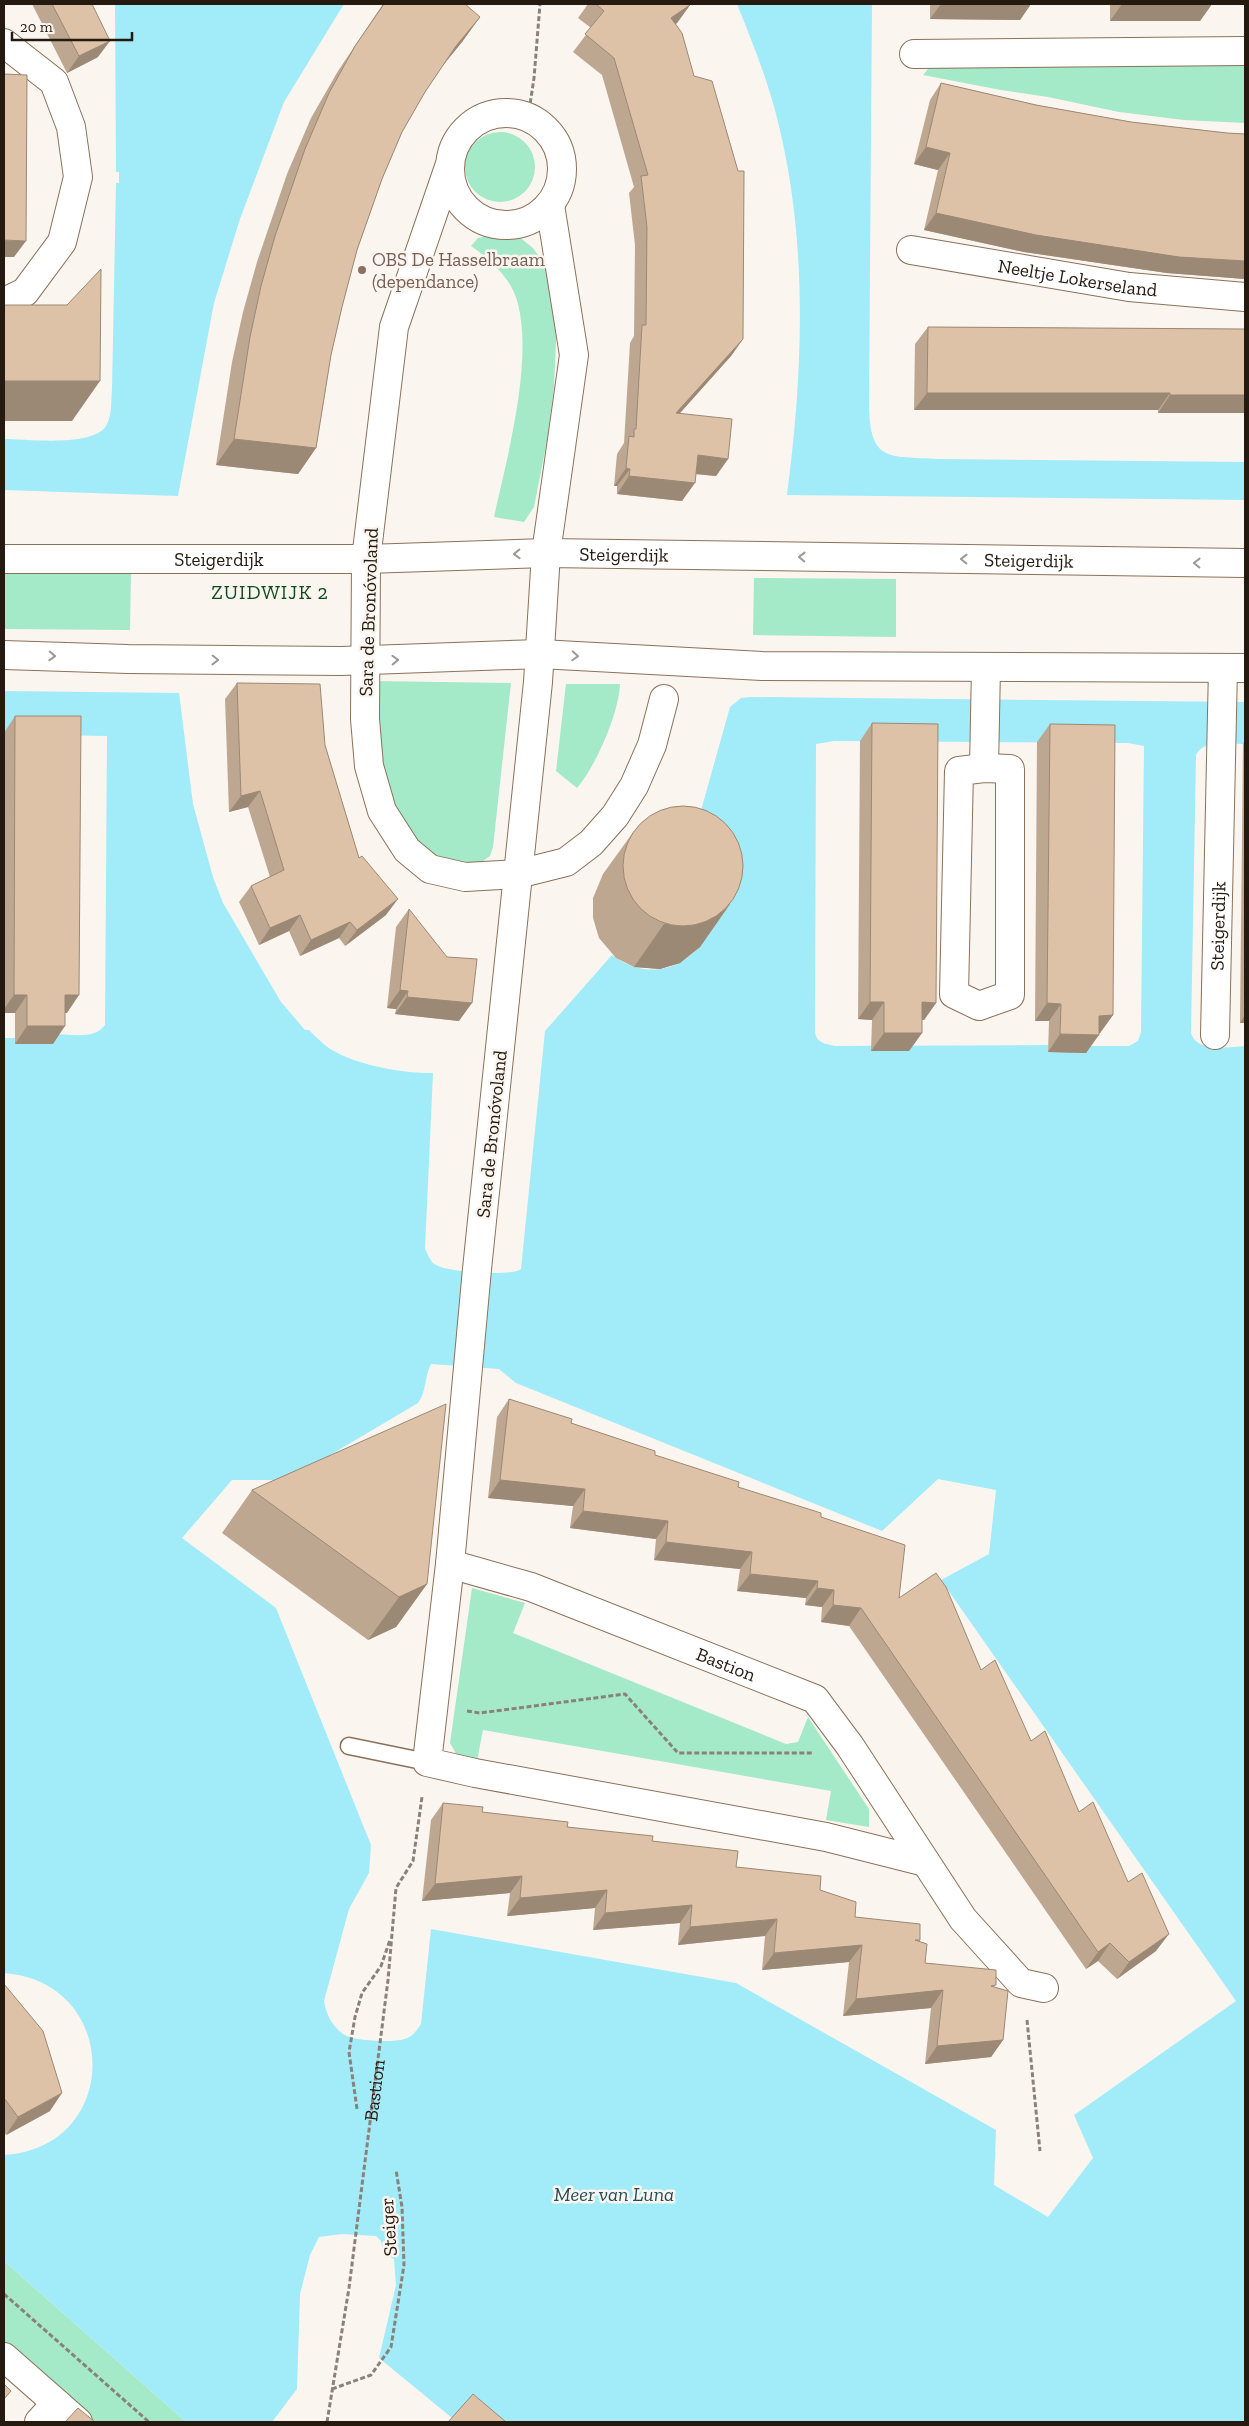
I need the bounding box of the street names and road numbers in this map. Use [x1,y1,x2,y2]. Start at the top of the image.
street label: Neeltje Lokerseland [996,254,1159,301]
street label: Sara de Bronóvoland [354,527,383,697]
street label: Steigerdijk [579,542,669,567]
street label: Steigerdijk [174,548,264,571]
street label: Steigerdijk [984,548,1074,573]
street label: Steigerdijk [1205,881,1230,971]
street label: Sara de Bronóvoland [471,1048,512,1219]
street label: Bastion [693,1642,759,1687]
street label: Bastion [359,2058,390,2123]
street label: Steiger [375,2197,402,2257]

